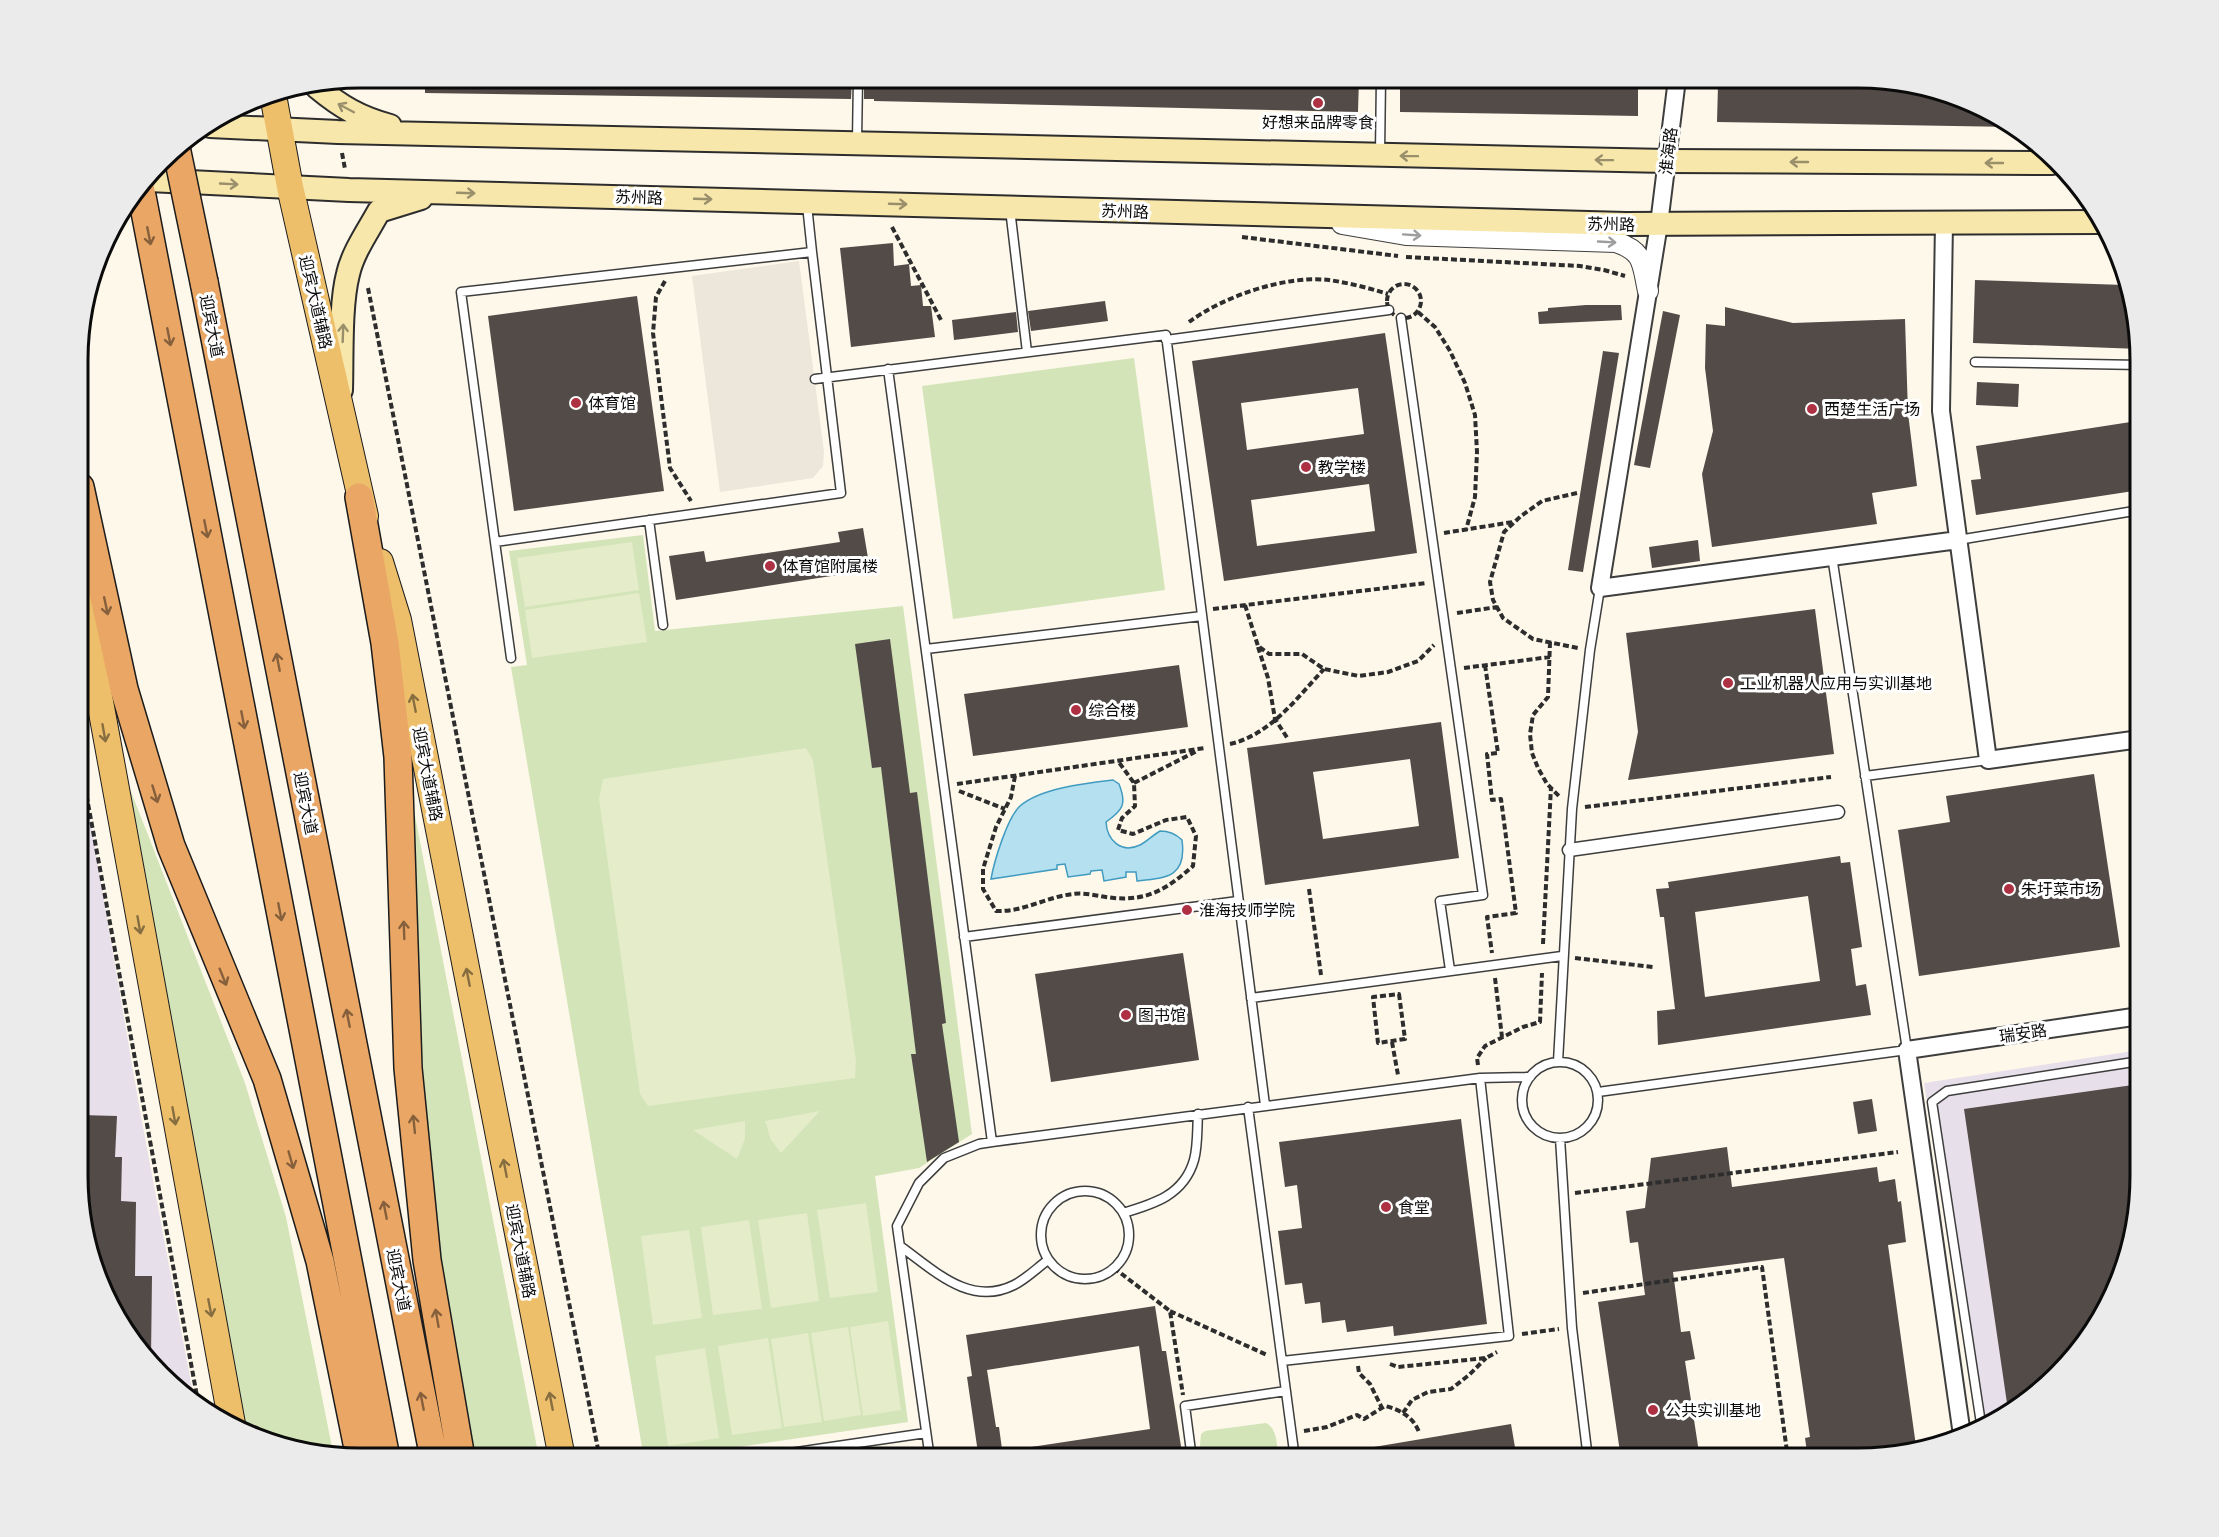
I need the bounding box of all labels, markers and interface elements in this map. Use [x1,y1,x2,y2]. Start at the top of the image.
marker: 好想来品牌零食 [1311,96,1325,110]
one-way arrow [338,102,355,114]
place label: 好想来品牌零食 [1262,111,1374,133]
street label: 淮海路 [1654,126,1682,176]
one-way arrow [1400,150,1420,161]
one-way arrow [1595,154,1614,165]
one-way arrow [1789,156,1809,168]
one-way arrow [1984,157,2004,169]
one-way arrow [218,179,238,190]
street label: 苏州路 [615,185,663,209]
one-way arrow [455,187,475,198]
one-way arrow [692,193,712,205]
one-way arrow [887,199,907,210]
street label: 苏州路 [1101,199,1149,223]
street label: 苏州路 [1587,213,1635,235]
one-way arrow [144,225,155,245]
one-way arrow [1401,230,1421,241]
one-way arrow [1596,237,1616,248]
street label: 迎宾大道辅路 [294,253,338,351]
street label: 迎宾大道 [195,292,229,360]
one-way arrow [338,324,349,344]
one-way arrow [164,327,175,347]
place label: 体育馆 [588,392,636,414]
marker: 体育馆 [569,396,583,410]
place label: 西楚生活广场 [1824,398,1920,420]
marker: 西楚生活广场 [1805,402,1819,416]
place label: 教学楼 [1318,456,1366,478]
marker: 教学楼 [1299,460,1313,474]
one-way arrow [201,518,212,538]
place label: 体育馆附属楼 [782,555,878,577]
marker: 体育馆附属楼 [763,559,777,573]
one-way arrow [101,596,113,615]
one-way arrow [272,653,283,672]
place label: 工业机器人应用与实训基地 [1740,672,1932,694]
marker: 工业机器人应用与实训基地 [1721,676,1735,690]
one-way arrow [408,694,419,714]
place label: 综合楼 [1088,699,1136,721]
marker: 综合楼 [1069,703,1083,717]
one-way arrow [238,710,249,730]
one-way arrow [99,722,110,742]
street label: 迎宾大道辅路 [408,725,448,823]
street label: 迎宾大道 [289,769,323,837]
one-way arrow [150,784,161,803]
place label: 朱圩菜市场 [2021,878,2101,900]
marker: 朱圩菜市场 [2002,882,2016,896]
place label: 淮海技师学院 [1199,899,1295,921]
one-way arrow [275,901,286,921]
marker: 淮海技师学院 [1180,903,1194,917]
one-way arrow [134,914,145,934]
one-way arrow [398,920,409,940]
one-way arrow [219,967,230,986]
one-way arrow [462,968,473,987]
place label: 图书馆 [1138,1004,1186,1026]
marker: 图书馆 [1119,1008,1133,1022]
one-way arrow [342,1009,353,1029]
street label: 瑞安路 [1998,1019,2048,1047]
one-way arrow [169,1106,180,1126]
one-way arrow [408,1115,419,1135]
one-way arrow [286,1150,297,1169]
one-way arrow [499,1159,510,1179]
place label: 食堂 [1398,1196,1430,1218]
one-way arrow [379,1200,390,1220]
marker: 食堂 [1379,1200,1393,1214]
street label: 迎宾大道辅路 [501,1202,541,1300]
street label: 迎宾大道 [382,1246,416,1314]
one-way arrow [205,1298,216,1317]
one-way arrow [431,1309,442,1328]
one-way arrow [416,1392,427,1411]
one-way arrow [545,1392,556,1411]
place label: 公共实训基地 [1665,1399,1761,1421]
marker: 公共实训基地 [1646,1403,1660,1417]

